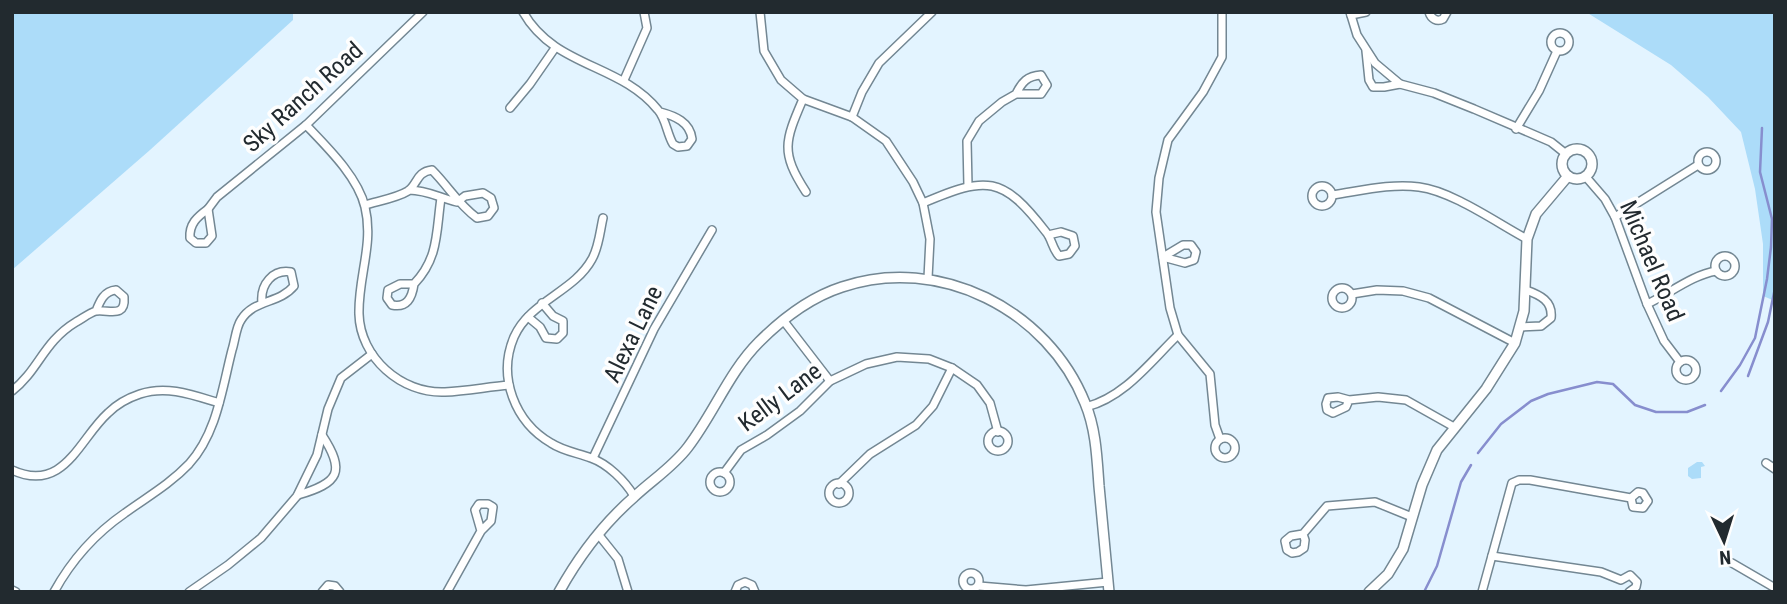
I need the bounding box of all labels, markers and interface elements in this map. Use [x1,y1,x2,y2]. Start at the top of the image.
street label: Sky Ranch Road [238,36,368,158]
street label: Michael Road [1614,196,1690,326]
street label: Alexa Lane [598,281,668,387]
street label: Kelly Lane [733,357,827,437]
north arrow [1689,506,1759,576]
text: N [1719,546,1732,569]

